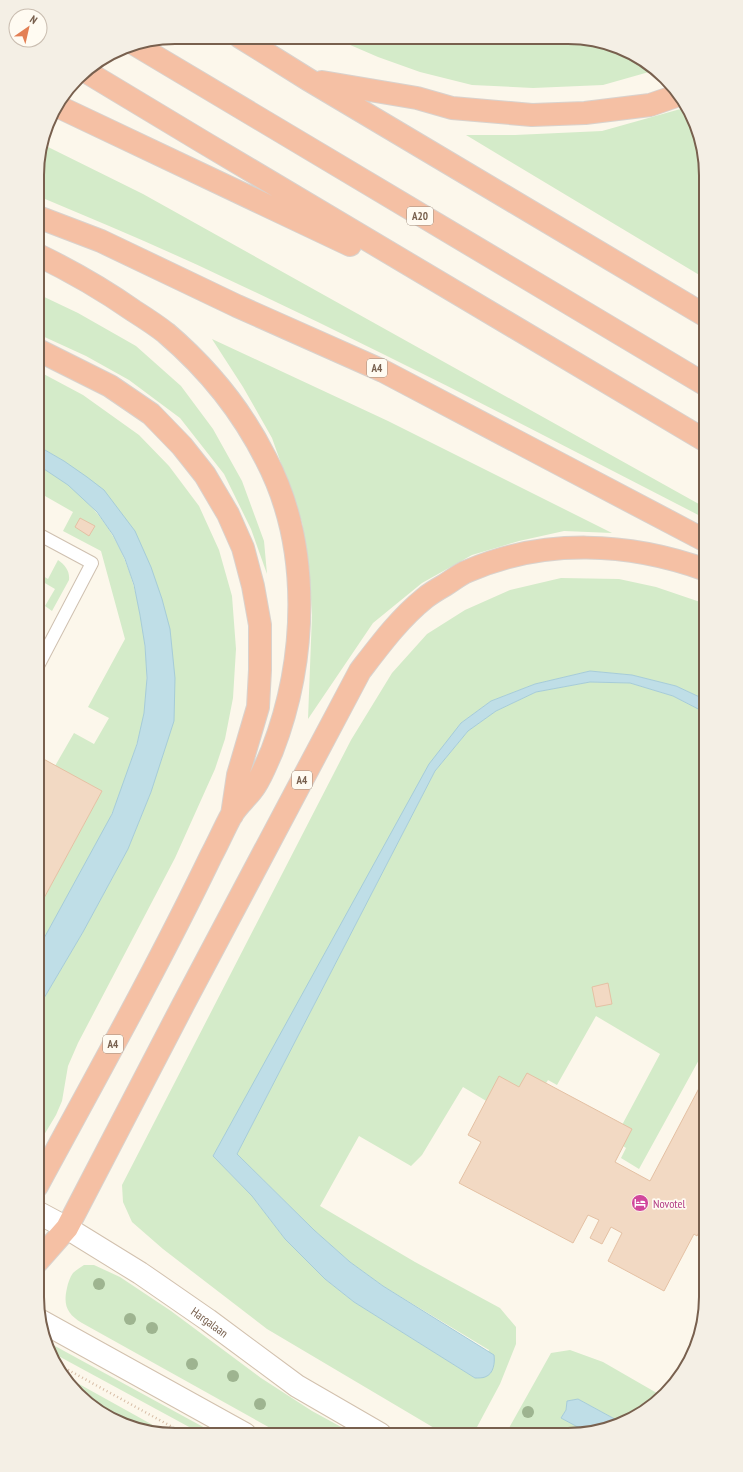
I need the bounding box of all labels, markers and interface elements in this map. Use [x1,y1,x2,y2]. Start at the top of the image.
north arrow [8,8,48,48]
text: N [27,12,40,27]
road number: A20 [407,207,433,225]
road number: A4 [367,359,387,377]
road number: A4 [292,771,312,789]
road number: A4 [103,1035,123,1053]
hotel icon: Novotel [630,1193,650,1213]
place label: Novotel [653,1196,686,1211]
street label: Hargalaan [188,1303,232,1340]

